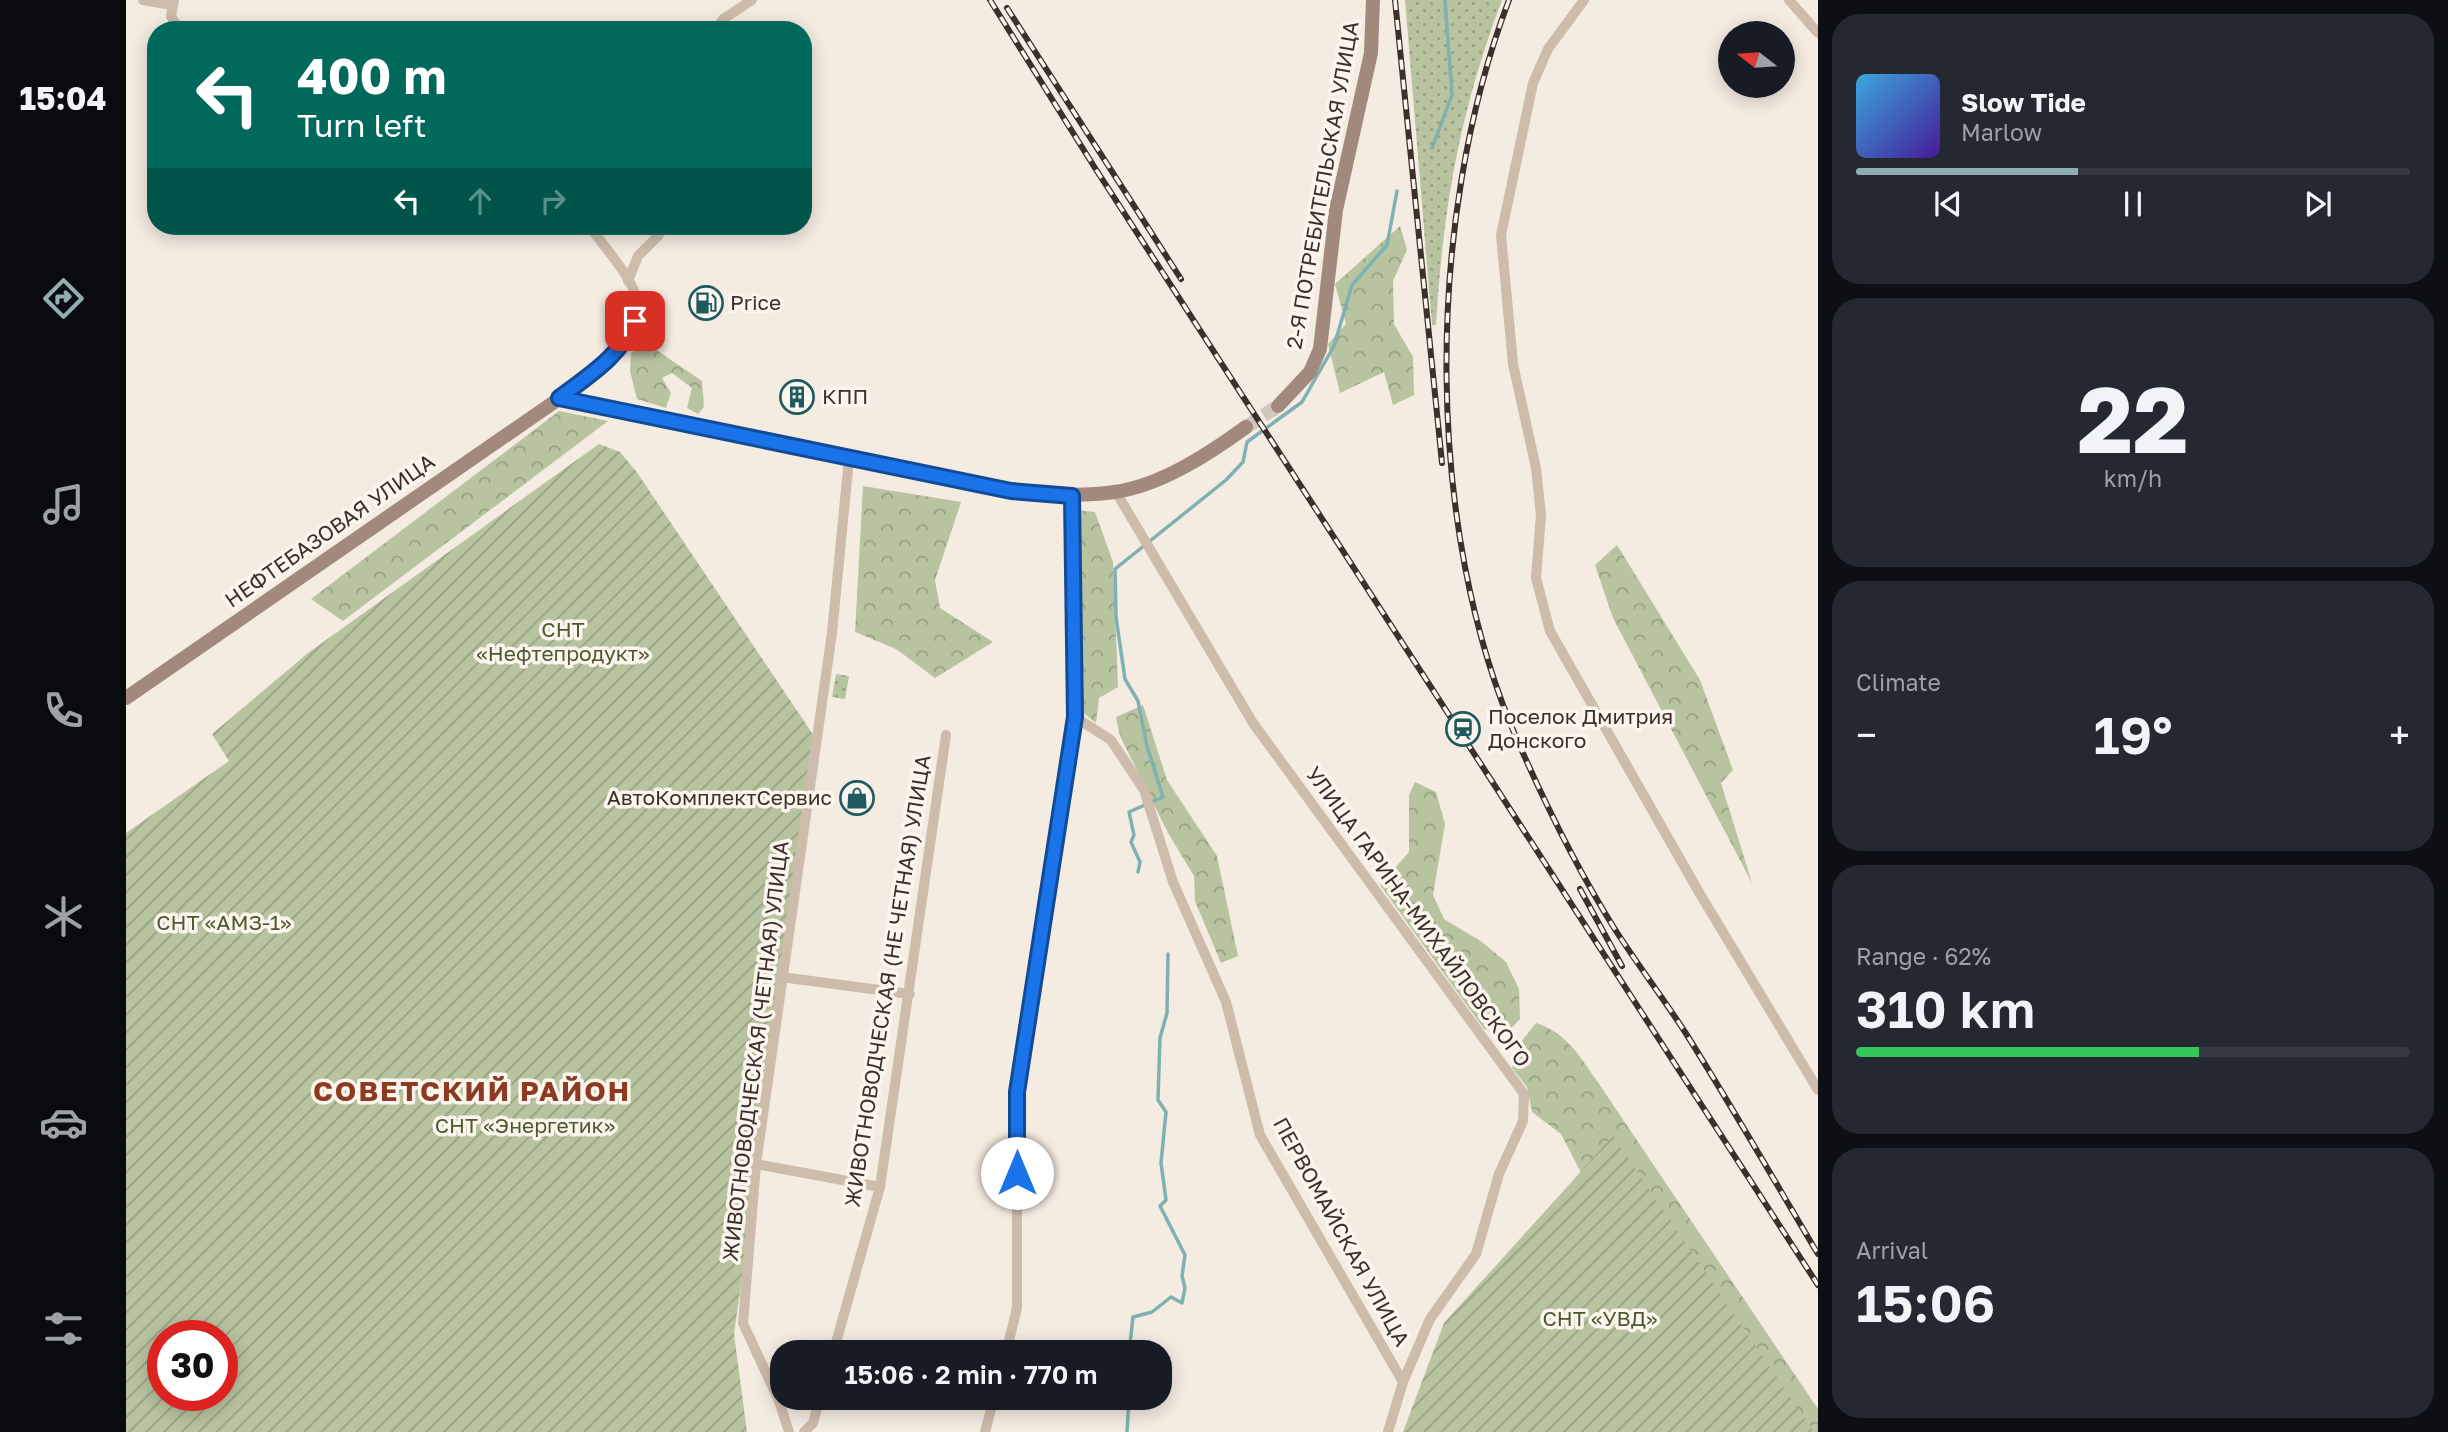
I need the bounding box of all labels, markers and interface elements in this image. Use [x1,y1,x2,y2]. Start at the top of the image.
street label: 2-Я ПОТРЕБИТЕЛЬСКАЯ УЛИЦА [1280,19,1364,351]
north arrow [1718,21,1796,98]
map controls [1718,21,1795,98]
text: 400 m [297,46,446,105]
icon: left [182,49,273,140]
text: 15:04 [19,79,107,117]
text: Slow Tide [1961,87,2086,118]
text: Turn left [297,106,426,144]
text: Marlow [1961,118,2042,146]
icon: left [388,182,426,220]
icon: ahead [461,182,499,220]
icon: right [534,182,572,220]
icon: previous [1929,185,1967,223]
icon: pause [2114,185,2152,223]
icon: next [2299,185,2337,223]
icon: directions [39,274,88,323]
fuel station icon: Price [687,284,725,322]
place label: Price [730,289,781,315]
pin [605,291,665,351]
icon: arrive [616,302,654,340]
text: 22 [2077,364,2189,473]
building icon: КПП [778,378,816,416]
place label: КПП [822,383,868,409]
street label: НЕФТЕБАЗОВАЯ УЛИЦА [220,448,439,613]
text: km/h [2104,464,2162,492]
icon: music [39,480,88,529]
park label: СНТ «Нефтепродукт» [476,616,650,666]
text: Climate [1856,668,1941,696]
icon: phone [39,686,88,735]
place label: Поселок Дмитрия Донского [1488,703,1673,753]
text: 19° [2094,703,2172,765]
station icon: Поселок Дмитрия Донского [1444,710,1482,748]
text: − [1856,712,1877,757]
text: + [2389,712,2410,757]
street label: ЖИВОТНОВОДЧЕСКАЯ (НЕ ЧЕТНАЯ) УЛИЦА [838,753,936,1209]
street label: УЛИЦА ГАРИНА-МИХАЙЛОВСКОГО [1301,761,1537,1072]
shop icon: АвтоКомплектСервис [838,779,876,817]
place label: АвтоКомплектСервис [607,784,832,810]
street label: ЖИВОТНОВОДЧЕСКАЯ (ЧЕТНАЯ) УЛИЦА [716,839,794,1263]
icon: climate [39,892,88,941]
park label: СНТ «АМЗ-1» [156,909,292,935]
text: Range · 62% [1856,942,1991,970]
text: 310 km [1856,977,2035,1039]
district label: СОВЕТСКИЙ РАЙОН [313,1074,631,1107]
icon: car [39,1098,88,1147]
park label: СНТ «Энергетик» [435,1112,615,1138]
street label: ПЕРВОМАЙСКАЯ УЛИЦА [1268,1113,1416,1350]
position arrow [980,1136,1054,1210]
text: Arrival [1856,1236,1928,1264]
text: 15:06 [1856,1271,1995,1333]
icon: filters [39,1304,88,1353]
park label: СНТ «УВД» [1542,1305,1658,1331]
speed limit sign: 30 [147,1320,238,1411]
text: 15:06 · 2 min · 770 m [844,1359,1098,1390]

